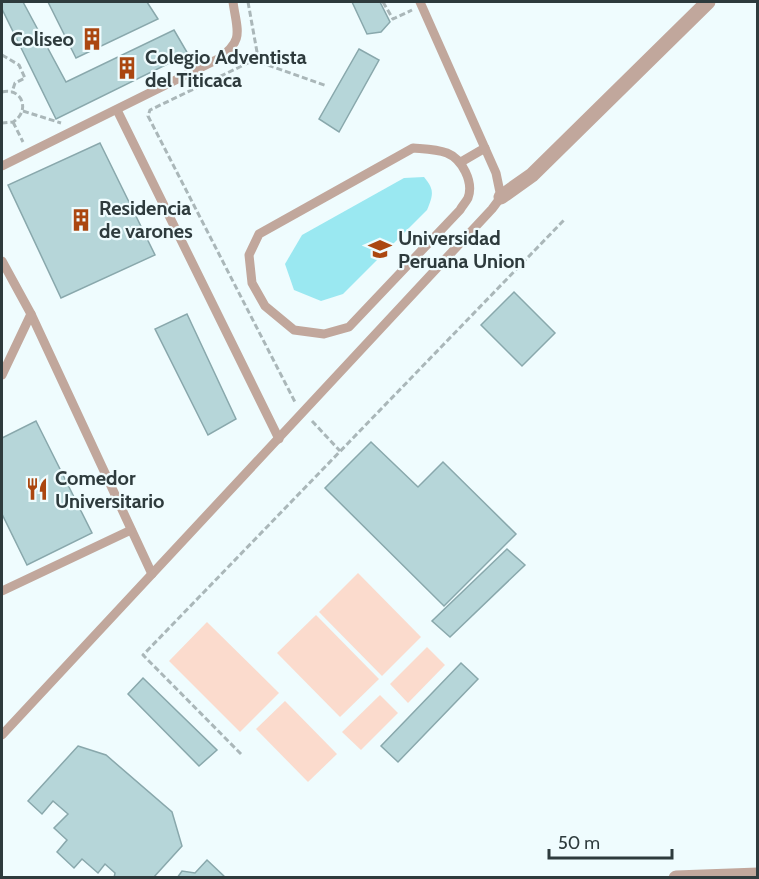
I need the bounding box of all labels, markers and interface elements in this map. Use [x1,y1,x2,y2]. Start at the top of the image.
building icon: Coliseo [79,26,105,52]
place label: Coliseo [10,27,74,51]
place label: Colegio Adventista del Titicaca [145,45,307,92]
building icon: Colegio Adventista del Titicaca [114,55,140,81]
place label: Residencia de varones [99,196,193,243]
building icon: Residencia de varones [68,207,94,233]
place label: Universidad Peruana Union [398,226,525,273]
school or university icon: Universidad Peruana Union [367,236,393,262]
place label: Comedor Universitario [55,466,164,513]
restaurant icon: Comedor Universitario [24,476,50,502]
scale bar [549,822,672,860]
text: 50 m [558,832,600,854]

